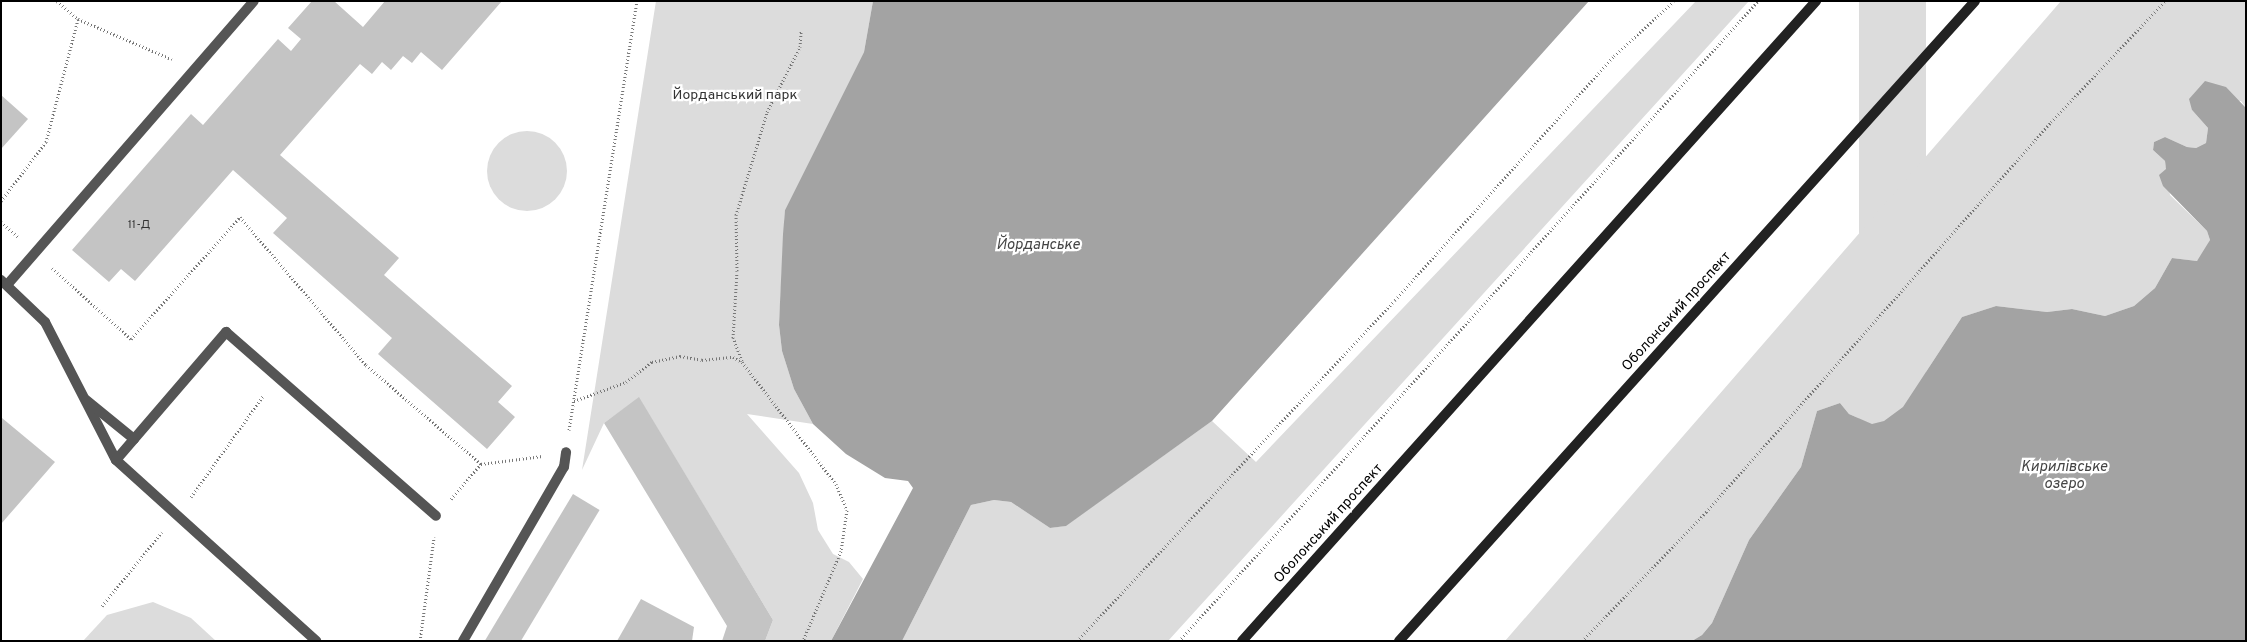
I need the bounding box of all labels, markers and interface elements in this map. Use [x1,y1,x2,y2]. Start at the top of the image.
park label: Йорданський парк [673,88,797,104]
house number: 11-Д [128,218,150,232]
water label: Йорданське [996,237,1080,255]
street label: Оболонський проспект [1619,249,1735,375]
water label: Кирилівське озеро [2021,458,2107,493]
street label: Оболонський проспект [1271,461,1387,587]

